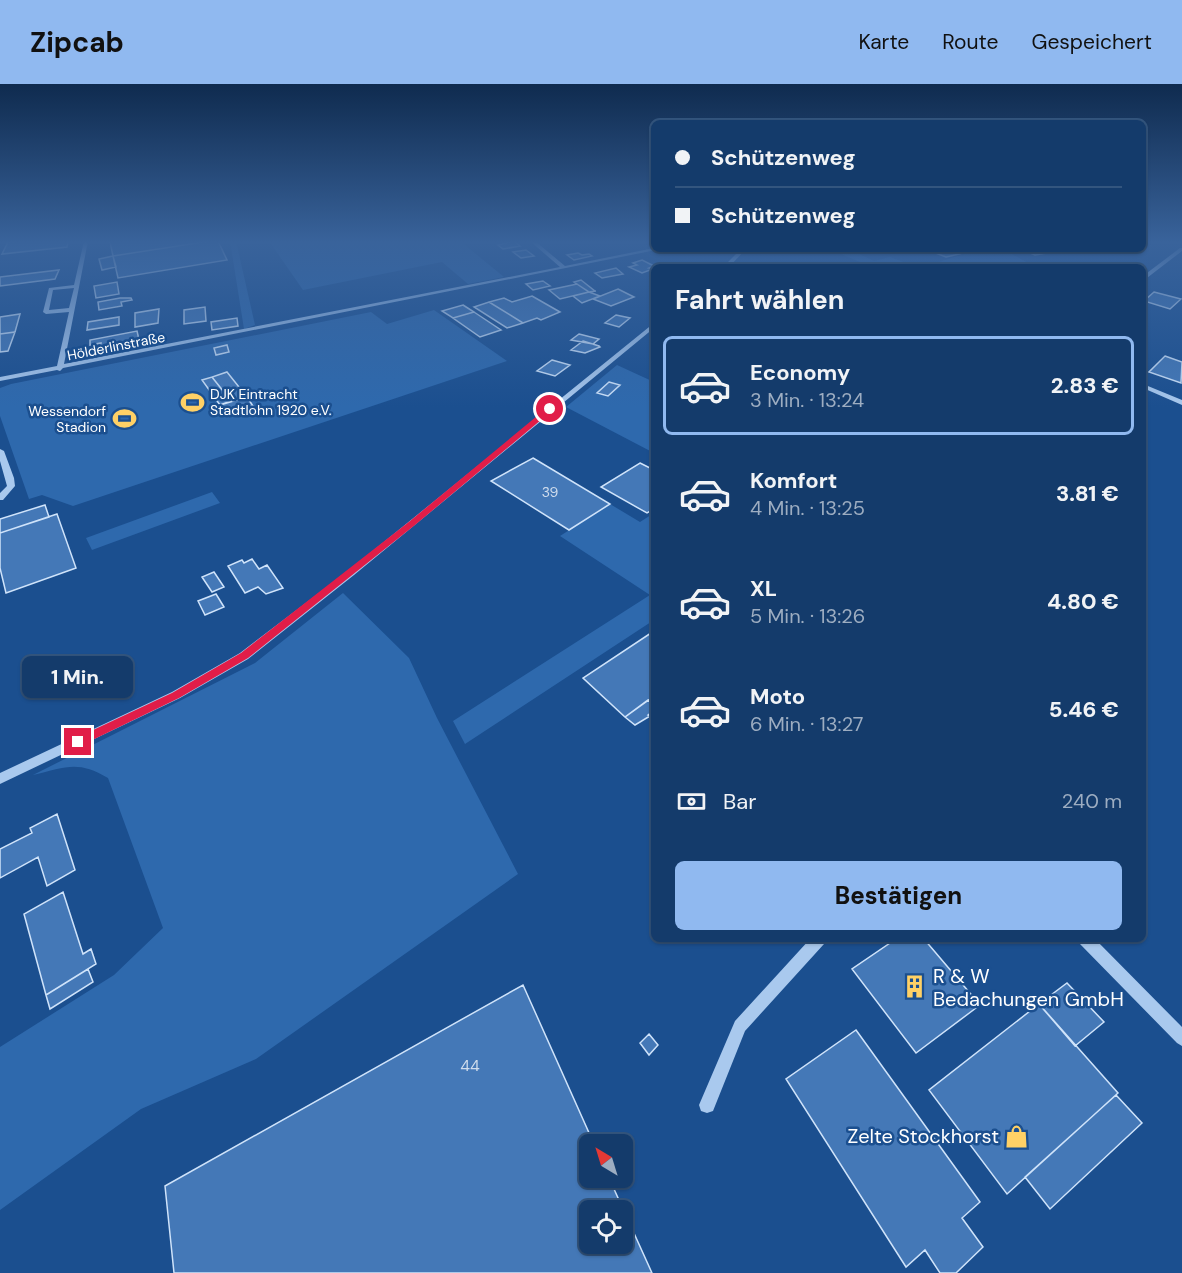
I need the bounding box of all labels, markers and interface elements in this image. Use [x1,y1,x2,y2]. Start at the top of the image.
text: Zipcab [30,24,124,61]
text: Karte [858,28,909,56]
text: Route [942,28,998,56]
text: Gespeichert [1031,28,1152,56]
text: Schützenweg [711,143,856,172]
text: Schützenweg [711,201,856,230]
text: Fahrt wählen [675,282,845,317]
street label: Hölderlinstraße [65,328,167,364]
text: Economy [750,358,850,387]
icon: car [678,359,732,413]
text: 2.83 € [1051,371,1119,400]
place label: DJK Eintracht Stadtlohn 1920 e.V. [210,385,332,419]
text: 3 Min. · 13:24 [750,387,864,413]
sports icon: DJK Eintracht Stadtlohn 1920 e.V. [179,389,205,415]
route start [536,395,563,422]
place label: Wessendorf Stadion [28,402,106,436]
sports icon: Wessendorf Stadion [111,406,137,432]
text: Komfort [750,466,837,495]
icon: car [678,467,732,521]
text: 3.81 € [1056,479,1119,508]
house number: 39 [542,483,559,501]
text: 4 Min. · 13:25 [750,495,865,521]
text: XL [750,574,777,603]
icon: car [678,575,732,629]
text: 4.80 € [1047,587,1119,616]
text: 5 Min. · 13:26 [750,603,865,629]
callout: 1 Min. [22,655,134,697]
text: 1 Min. [51,664,104,690]
text: Moto [750,682,805,711]
icon: car [678,683,732,737]
text: 5.46 € [1049,695,1119,724]
text: 6 Min. · 13:27 [750,711,864,737]
route end [64,728,91,755]
icon: cash [675,785,708,818]
text: Bar [723,787,756,816]
text: 240 m [1062,788,1122,814]
button: Bestätigen [675,861,1122,930]
place label: R & W Bedachungen GmbH [933,963,1124,1012]
building icon: R & W Bedachungen GmbH [902,974,928,1000]
house number: 44 [460,1055,480,1076]
place label: Zelte Stockhorst [847,1123,999,1149]
shop icon: Zelte Stockhorst [1004,1123,1030,1149]
north arrow [579,1134,633,1188]
map controls [579,1134,633,1254]
button: locate [579,1200,633,1254]

